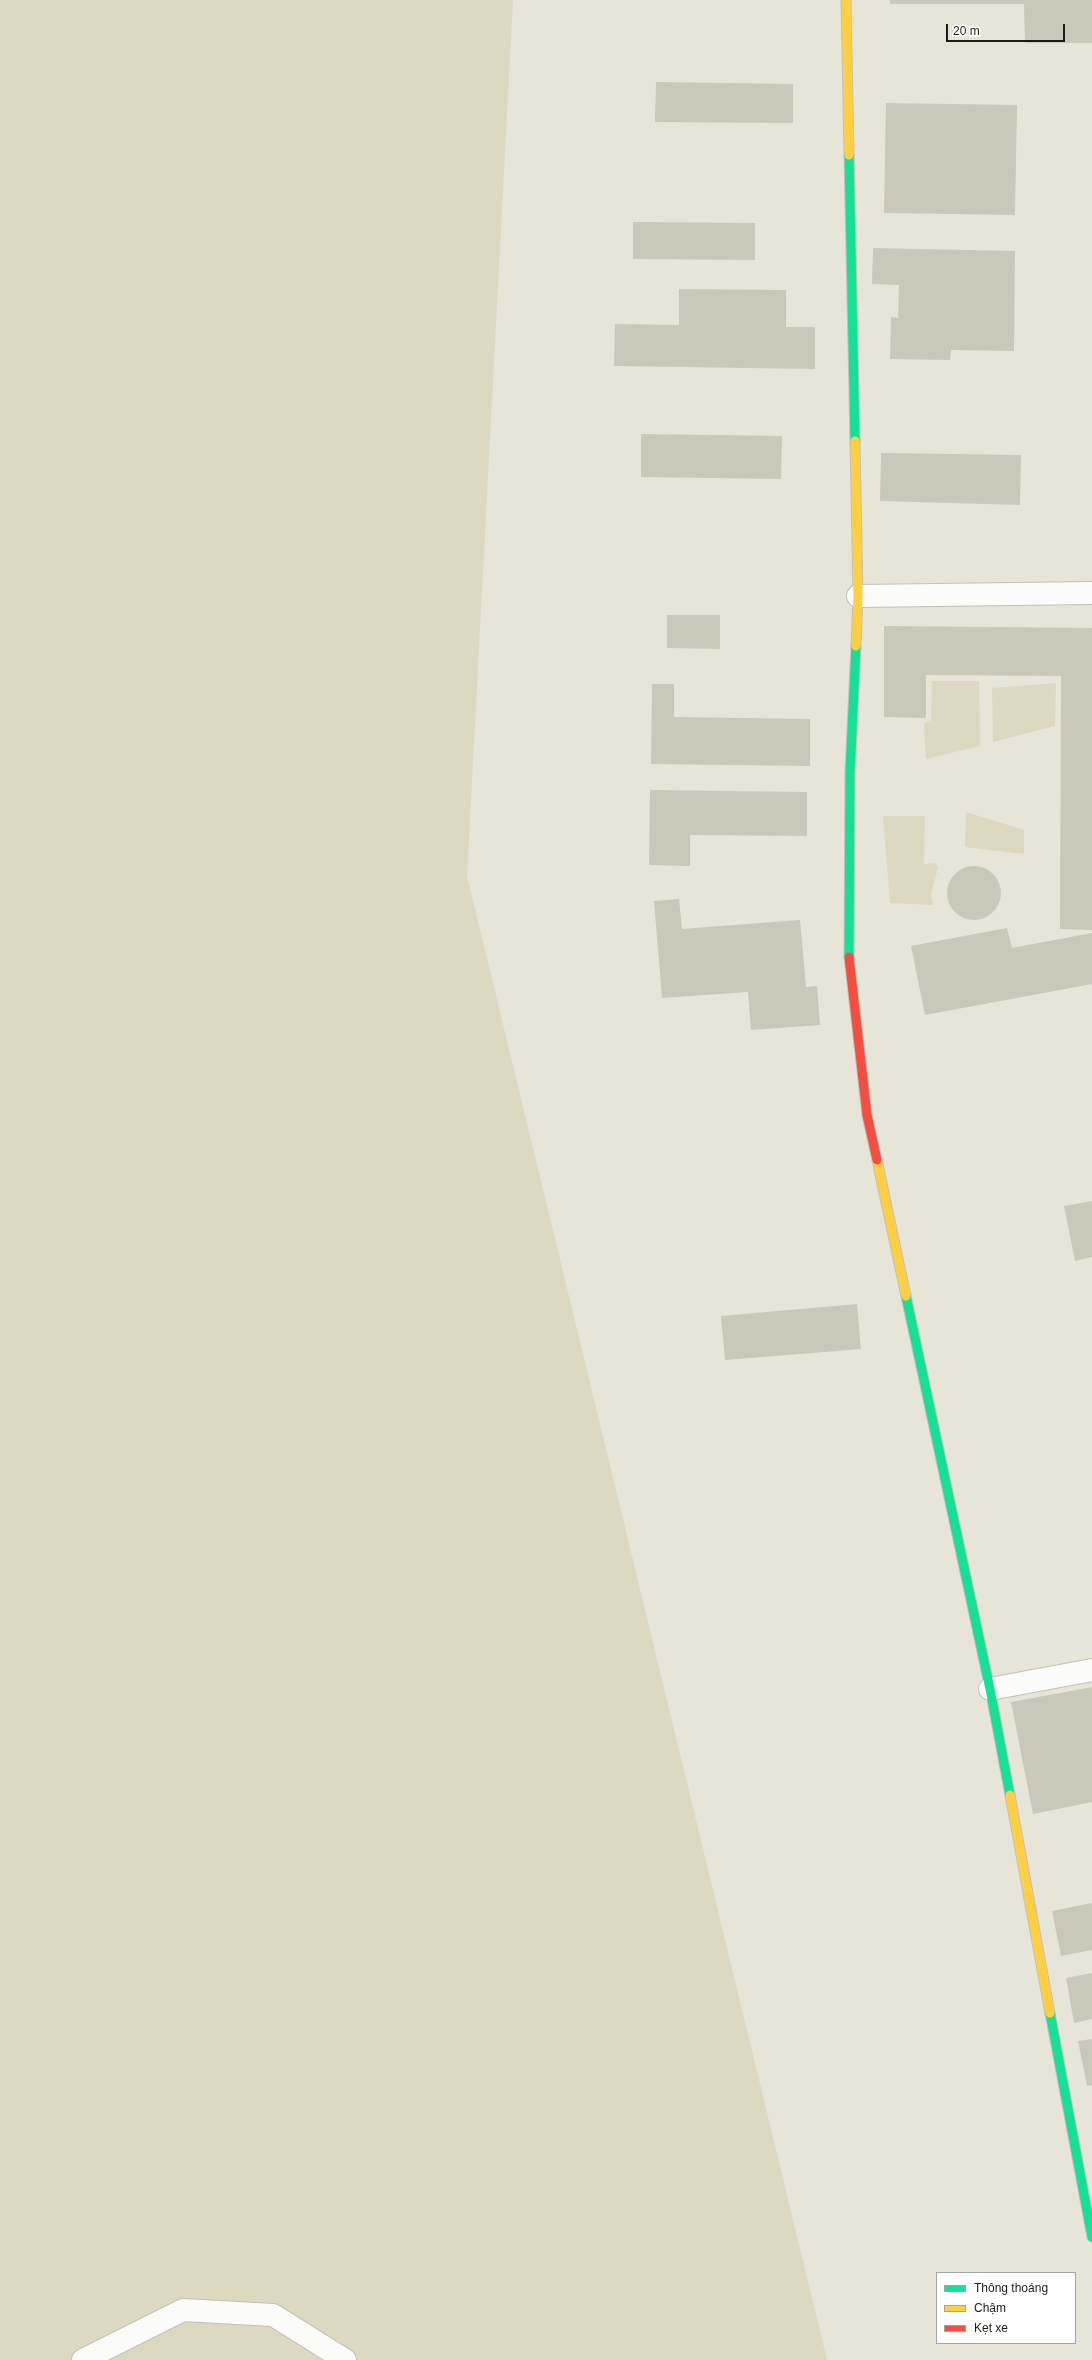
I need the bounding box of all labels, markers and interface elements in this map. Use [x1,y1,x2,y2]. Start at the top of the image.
scale bar [948,16,1067,42]
text: 20 m [953,24,980,38]
legend [936,2272,1076,2344]
text: Thông thoáng [974,2281,1048,2295]
text: Chậm [974,2301,1006,2315]
text: Kẹt xe [974,2321,1008,2335]

